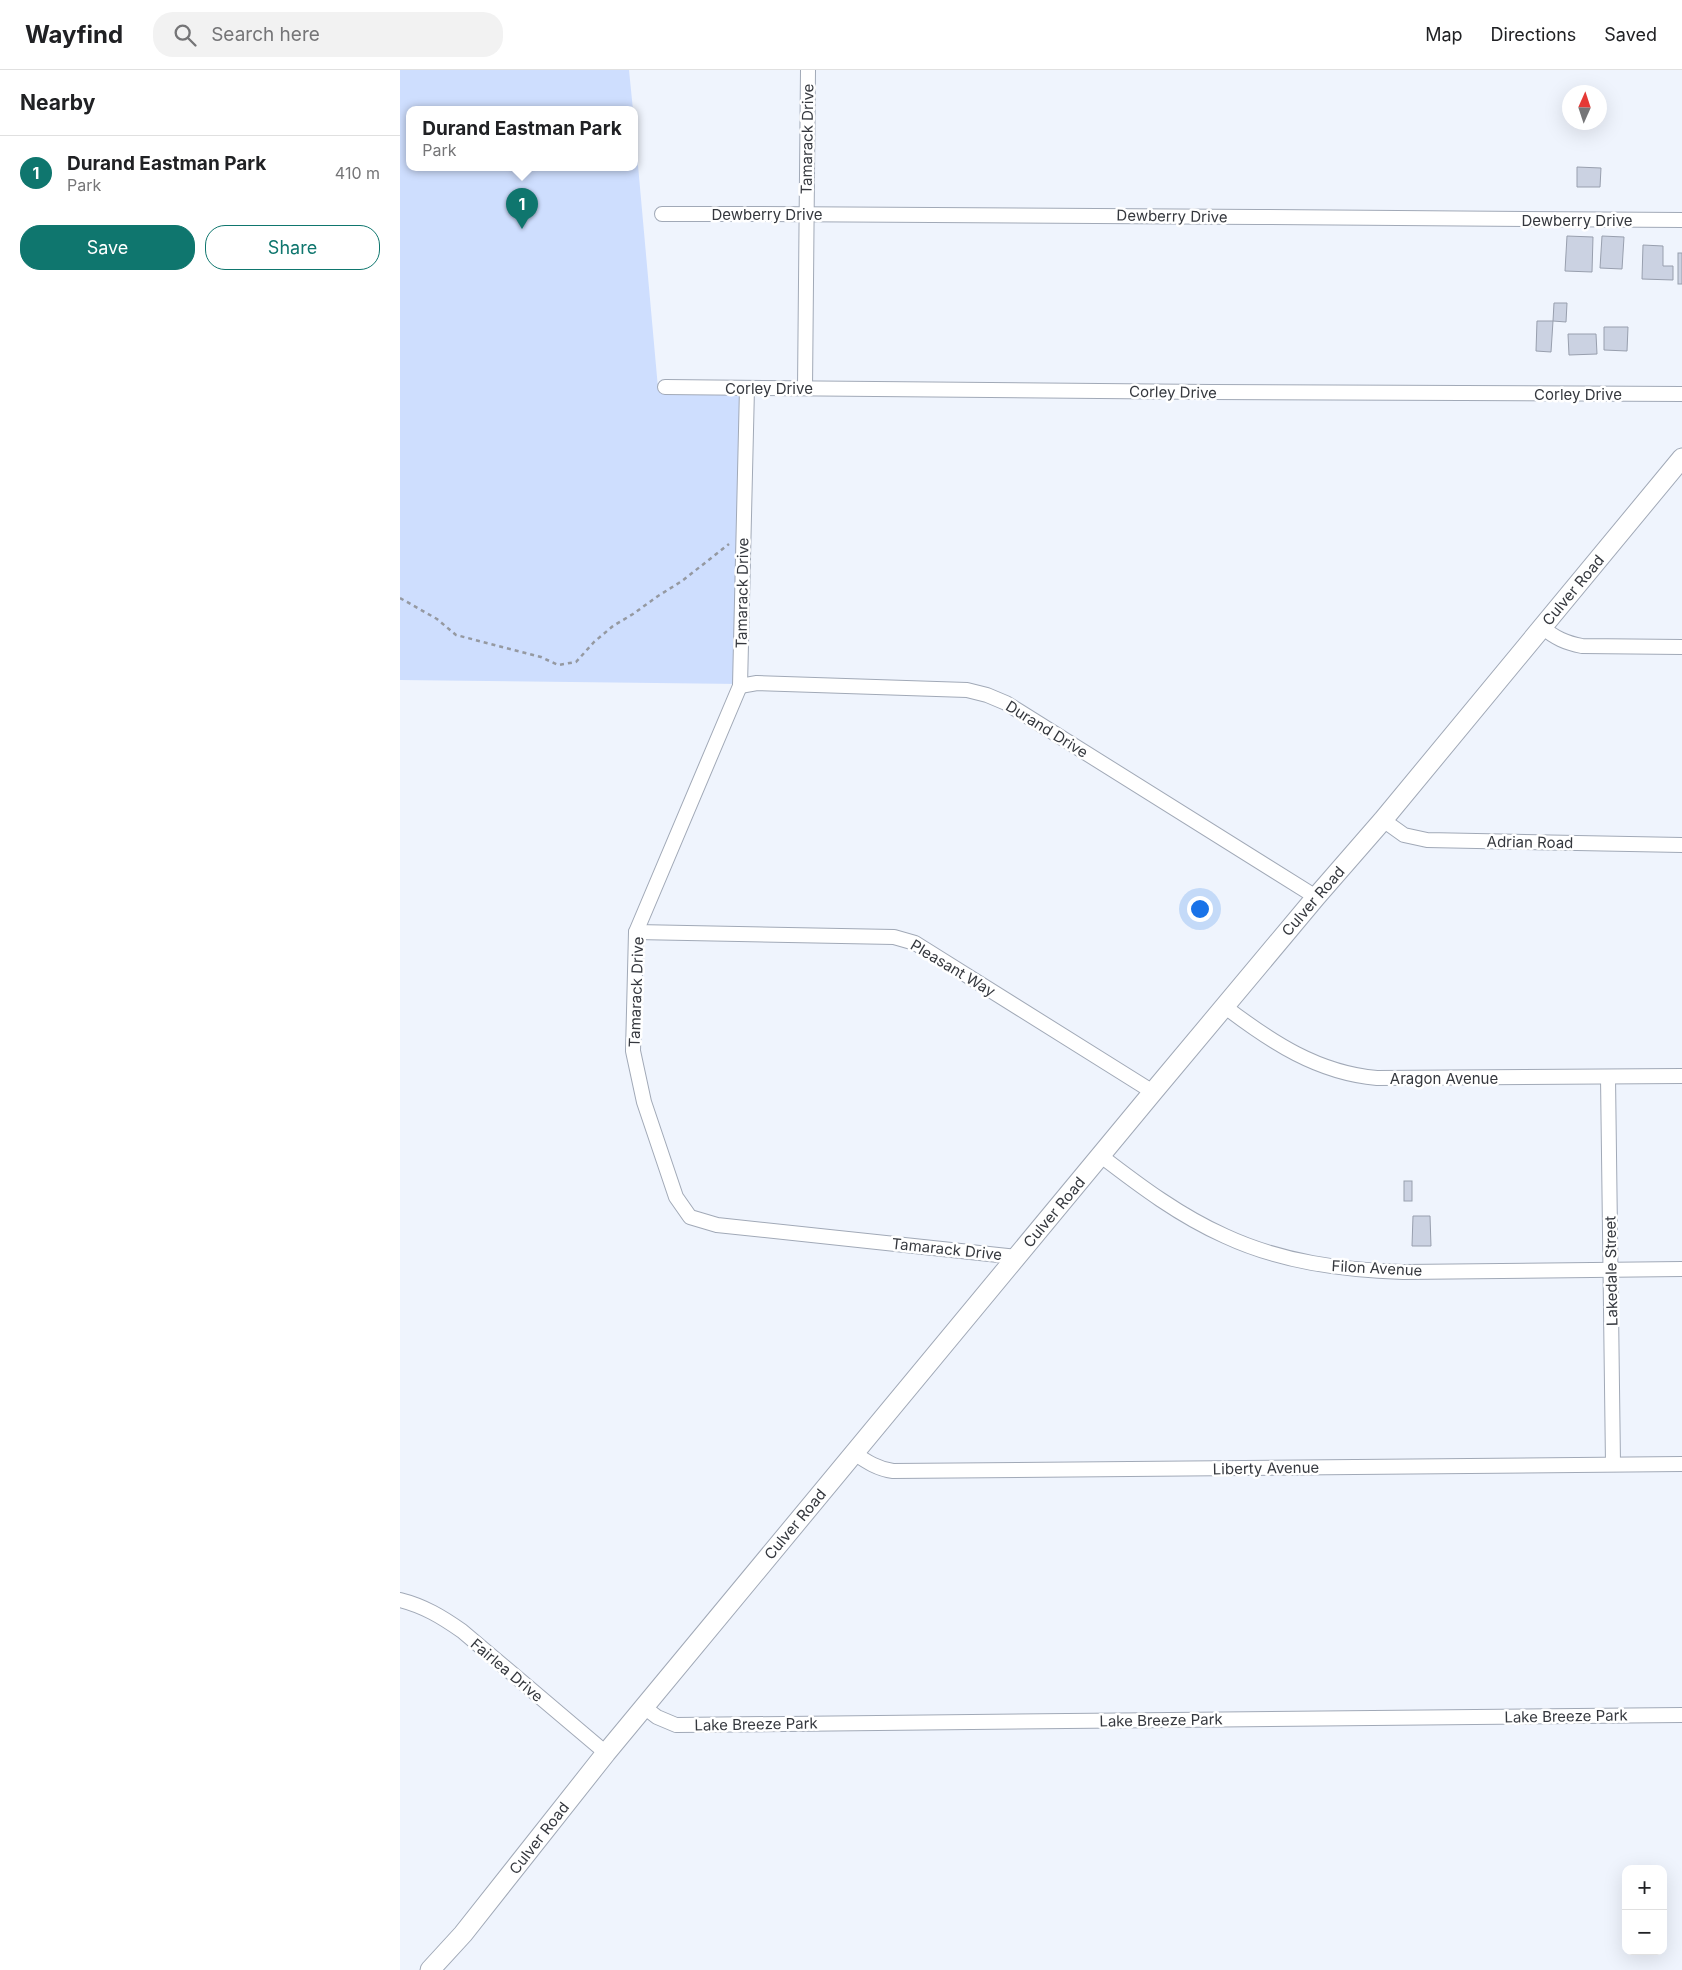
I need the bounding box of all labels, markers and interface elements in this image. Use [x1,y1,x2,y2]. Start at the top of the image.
search box [153,12,503,57]
text: Wayfind [25,20,123,49]
icon: search [171,21,199,49]
text: Search here [211,23,320,46]
text: Map [1425,24,1463,45]
text: Directions [1491,24,1576,45]
text: Saved [1604,24,1657,45]
street label: Tamarack Drive [797,83,817,195]
north arrow [1562,85,1607,130]
text: Nearby [20,90,95,115]
popup [406,106,638,171]
text: Durand Eastman Park [422,117,622,140]
text: Park [422,140,457,160]
text: Durand Eastman Park [67,152,266,175]
text: 1 [33,163,39,183]
text: 410 m [335,163,380,183]
text: Park [67,175,101,195]
pin: 1 [506,188,538,229]
street label: Dewberry Drive [711,205,823,224]
street label: Dewberry Drive [1116,206,1228,226]
street label: Dewberry Drive [1521,211,1633,230]
button: Save [20,225,195,270]
button: Share [205,225,380,270]
street label: Corley Drive [725,379,813,398]
street label: Corley Drive [1129,382,1217,402]
street label: Corley Drive [1534,385,1622,404]
street label: Tamarack Drive [732,537,752,649]
street label: Culver Road [1538,551,1608,629]
street label: Durand Drive [1002,696,1092,762]
street label: Adrian Road [1486,832,1574,852]
street label: Culver Road [1277,862,1349,940]
your location [1187,896,1213,922]
street label: Pleasant Way [907,935,999,1001]
street label: Tamarack Drive [625,936,647,1048]
street label: Aragon Avenue [1390,1069,1498,1088]
street label: Culver Road [1019,1173,1089,1251]
street label: Lakedale Street [1601,1216,1621,1326]
street label: Tamarack Drive [891,1234,1003,1264]
street label: Filon Avenue [1331,1256,1423,1280]
street label: Liberty Avenue [1213,1458,1319,1478]
street label: Culver Road [760,1485,830,1563]
street label: Fairlea Drive [467,1634,547,1706]
street label: Lake Breeze Park [1504,1705,1629,1727]
street label: Lake Breeze Park [1099,1709,1224,1731]
street label: Lake Breeze Park [694,1713,819,1735]
street label: Culver Road [505,1798,573,1878]
map controls [1622,1865,1667,1955]
button: + [1622,1865,1667,1910]
button: − [1622,1910,1667,1955]

